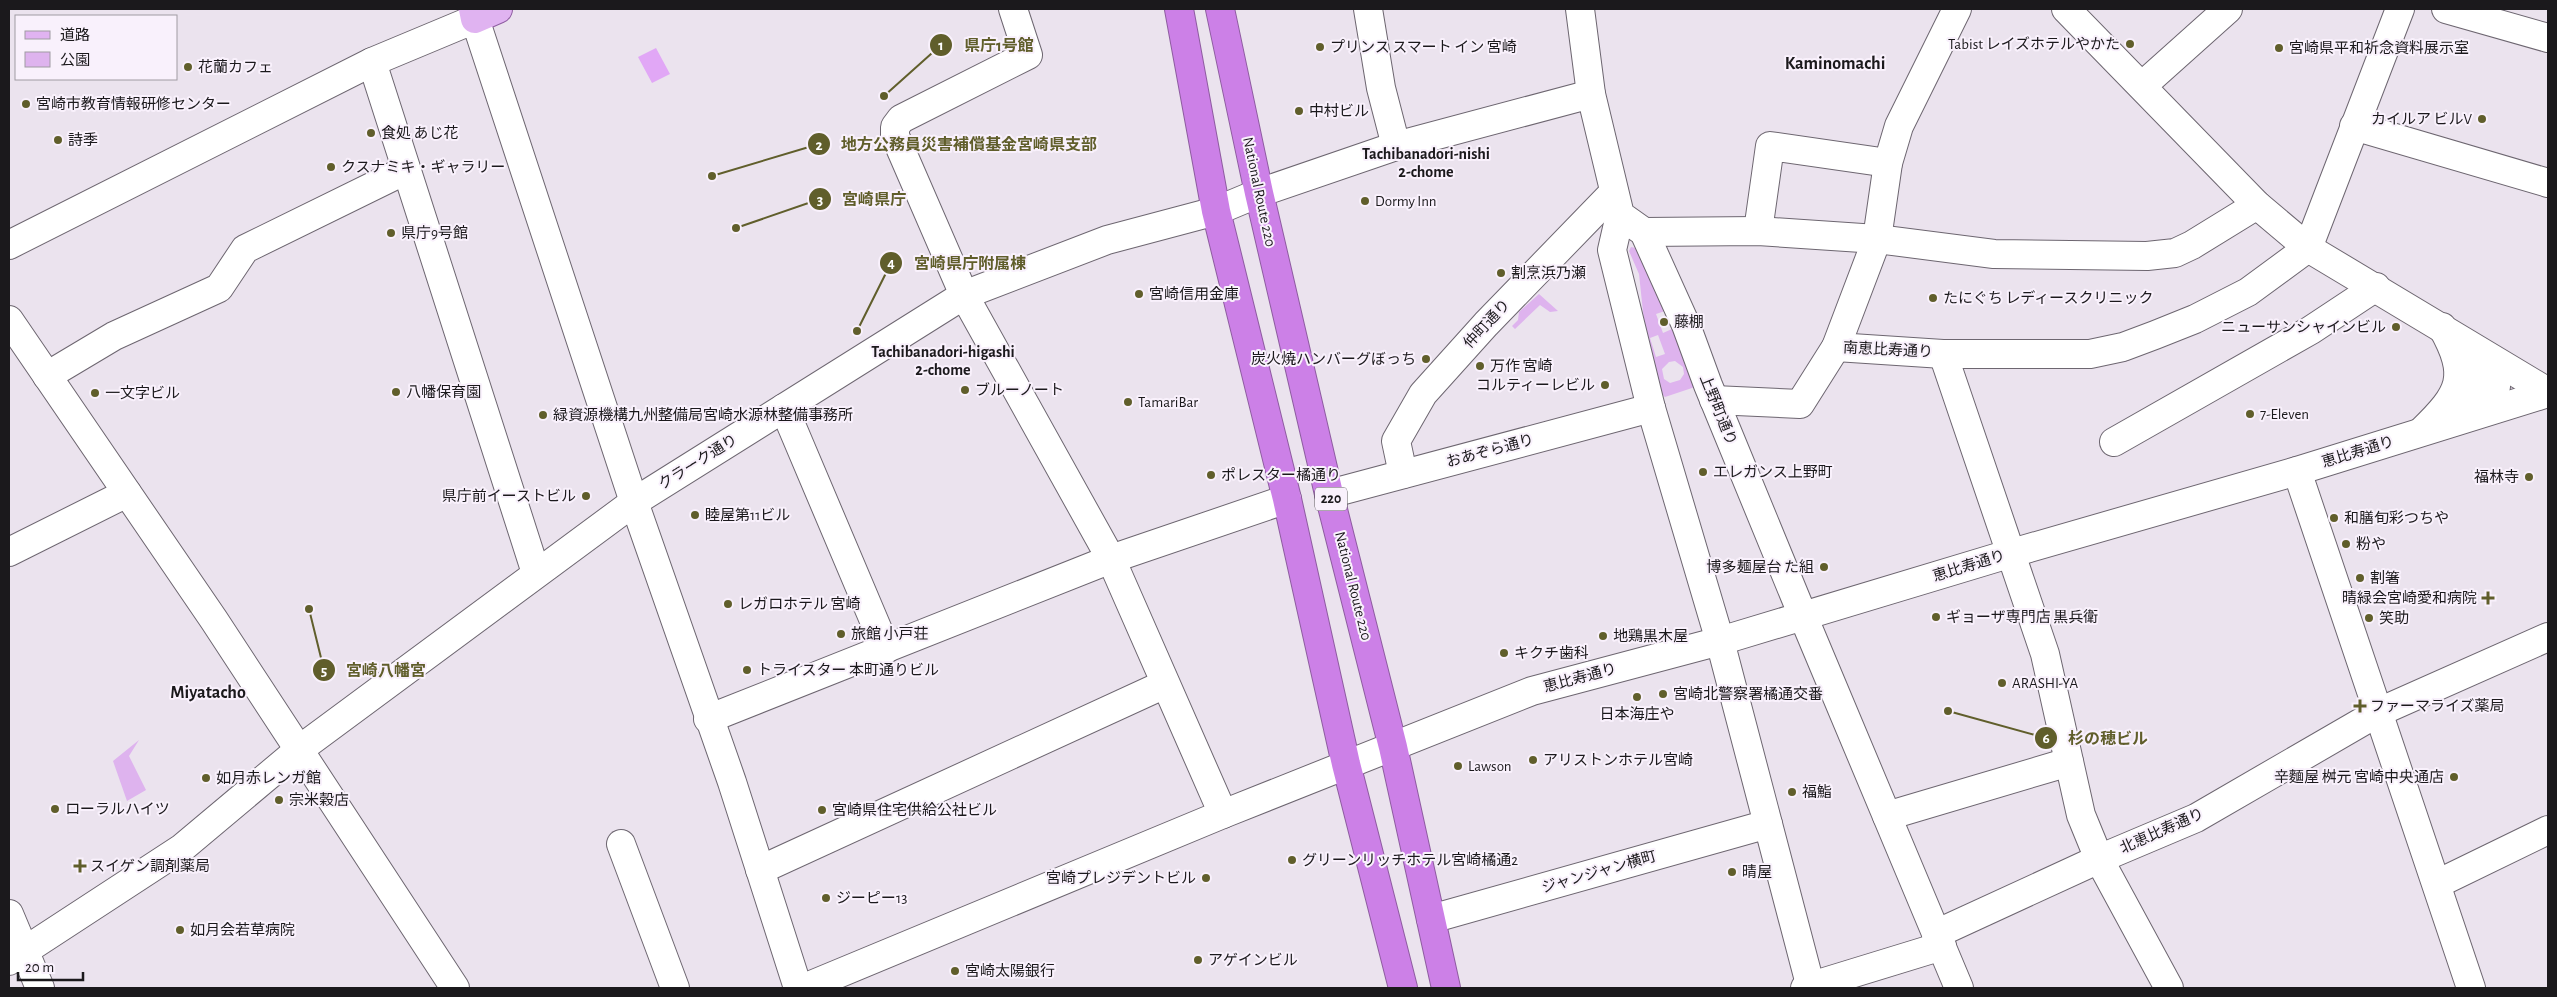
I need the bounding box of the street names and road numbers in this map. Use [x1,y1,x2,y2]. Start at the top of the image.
street label: National Route 220 [1240,136,1278,248]
street label: 仲町通り [1460,296,1513,351]
street label: 南恵比寿通り [1843,339,1933,360]
street label: 上野町通り [1697,372,1740,448]
street label: クラーク通り [655,431,740,492]
street label: おあぞら通り [1444,431,1535,470]
street label: 恵比寿通り [2320,433,2396,470]
road number: 220 [1315,488,1347,510]
street label: National Route 220 [1332,530,1374,642]
street label: 恵比寿通り [1931,547,2007,584]
street label: 恵比寿通り [1542,660,1618,695]
street label: 北恵比寿通り [2117,804,2206,856]
street label: ジャンジャン横町 [1540,847,1658,896]

